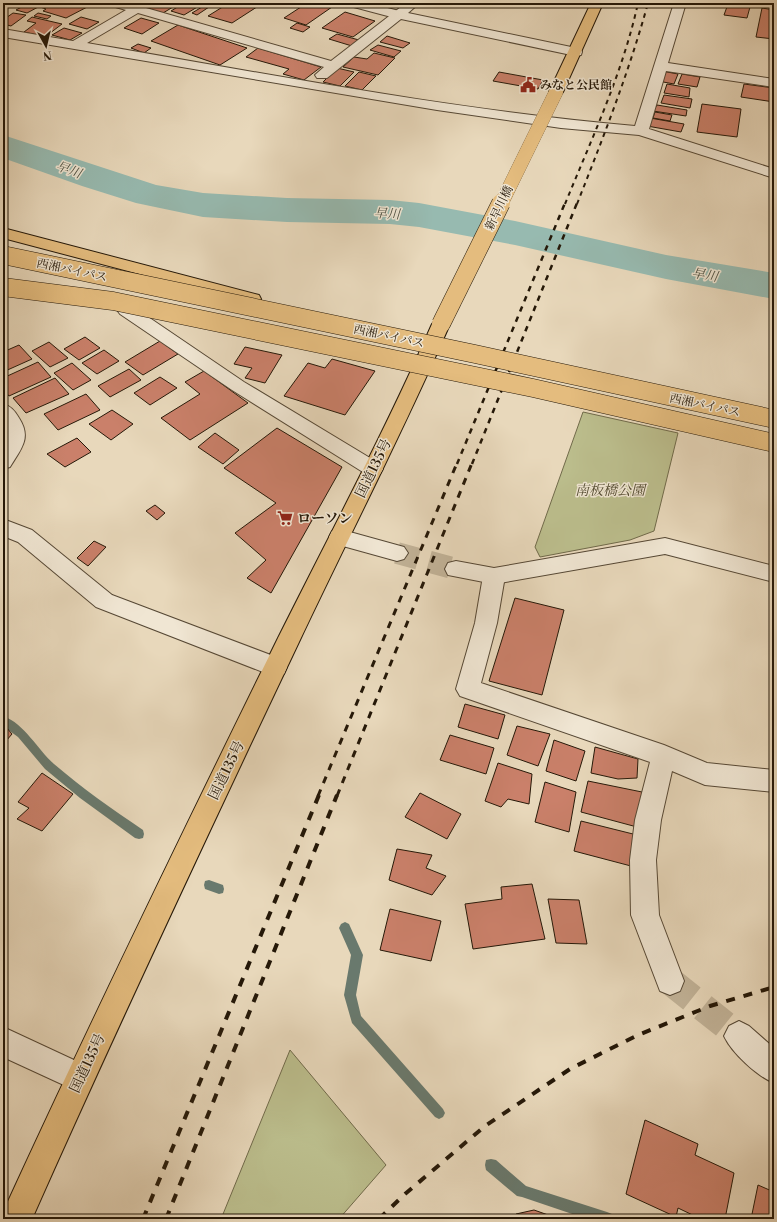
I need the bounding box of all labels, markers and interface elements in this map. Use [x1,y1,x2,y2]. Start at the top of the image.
north arrow [26,26,66,66]
text: N [42,47,53,62]
public building icon: みなと公民館 [519,76,537,94]
place label: みなと公民館 [540,78,612,93]
water label: 早川 [54,158,85,183]
street label: 新早川橋 [482,183,517,233]
water label: 早川 [374,205,402,223]
street label: 西湘バイパス [35,256,109,285]
water label: 早川 [691,265,721,285]
street label: 西湘バイパス [352,322,426,351]
street label: 西湘バイパス [668,391,742,420]
street label: 国道135号 [352,436,396,501]
park label: 南板橋公園 [575,482,647,500]
supermarket icon: ローソン [276,509,294,527]
place label: ローソン [297,510,352,528]
street label: 国道135号 [205,738,249,803]
street label: 国道135号 [66,1031,109,1096]

